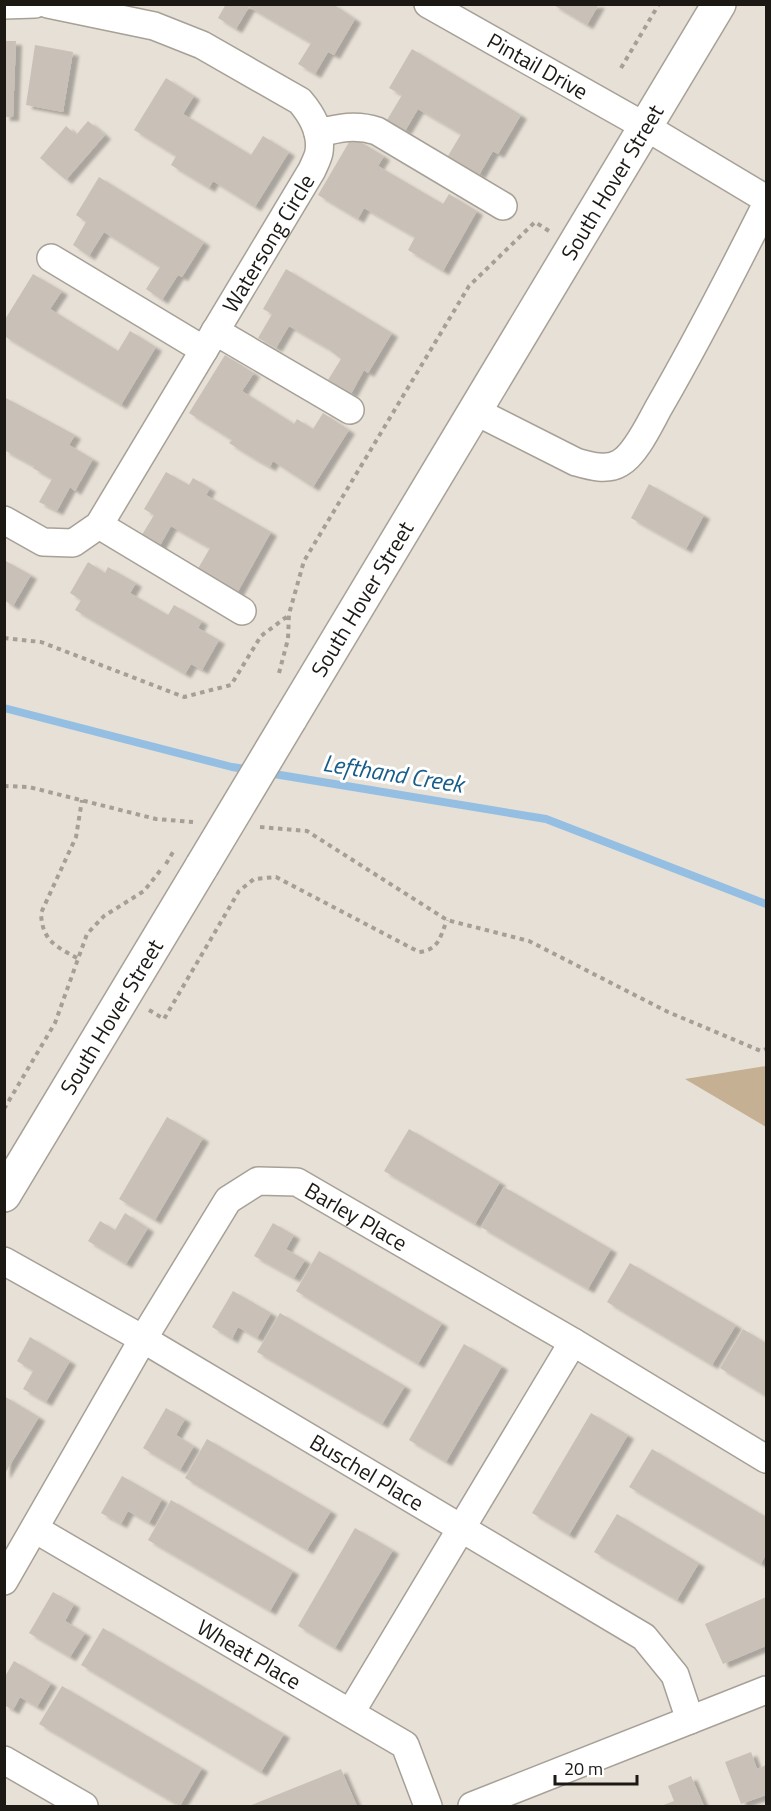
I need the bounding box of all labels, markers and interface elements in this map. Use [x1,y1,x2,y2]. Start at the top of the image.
street label: Pintail Drive [481,24,595,108]
street label: South Hover Street [552,98,672,267]
street label: Watersong Circle [213,167,323,319]
street label: South Hover Street [302,514,422,683]
water label: Lefthand Creek [320,744,469,802]
street label: South Hover Street [51,932,171,1101]
street label: Barley Place [299,1173,414,1260]
street label: Buschel Place [303,1425,431,1519]
street label: Wheat Place [191,1610,308,1698]
scale bar [555,1748,638,1786]
text: 20 m [564,1755,603,1782]

